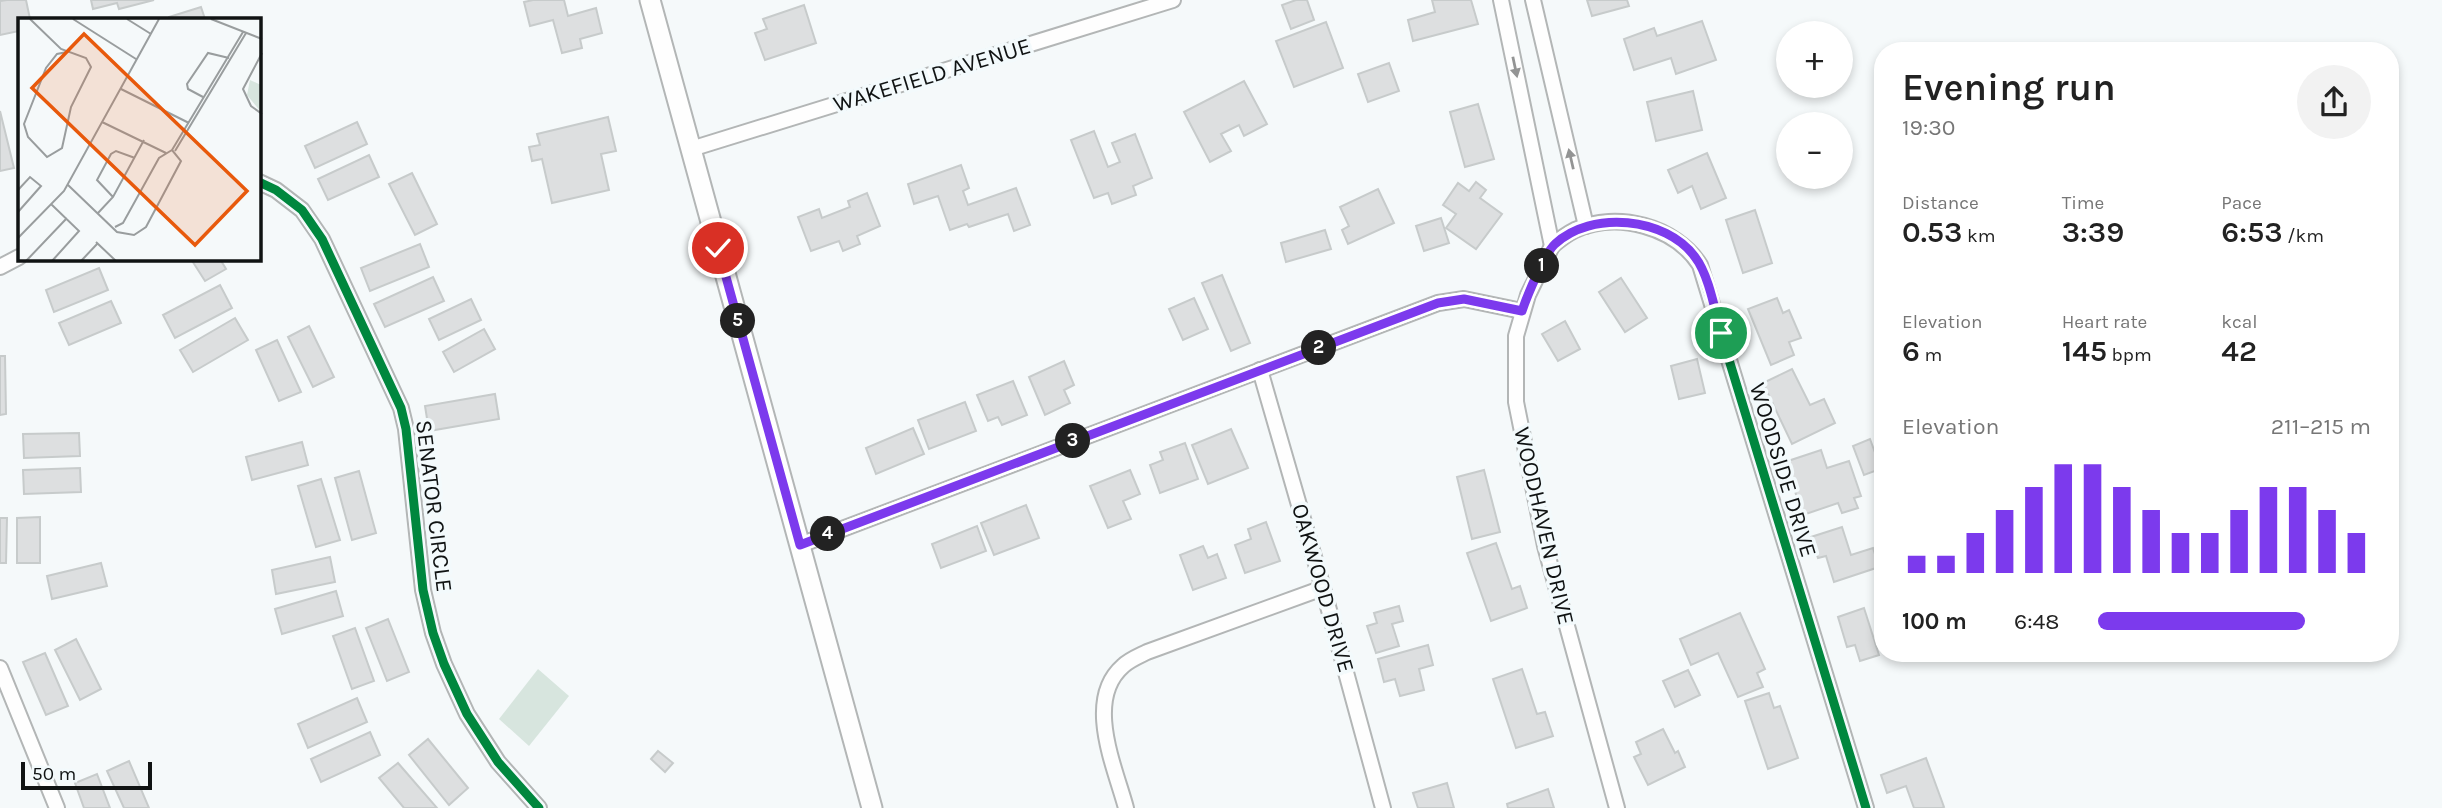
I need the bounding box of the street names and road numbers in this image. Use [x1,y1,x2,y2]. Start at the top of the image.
street label: WAKEFIELD AVENUE [830,32,1034,118]
street label: WOODSIDE DRIVE [1744,380,1822,560]
street label: SENATOR CIRCLE [410,418,458,594]
street label: WOODHAVEN DRIVE [1508,425,1580,627]
street label: OAKWOOD DRIVE [1286,500,1360,676]

